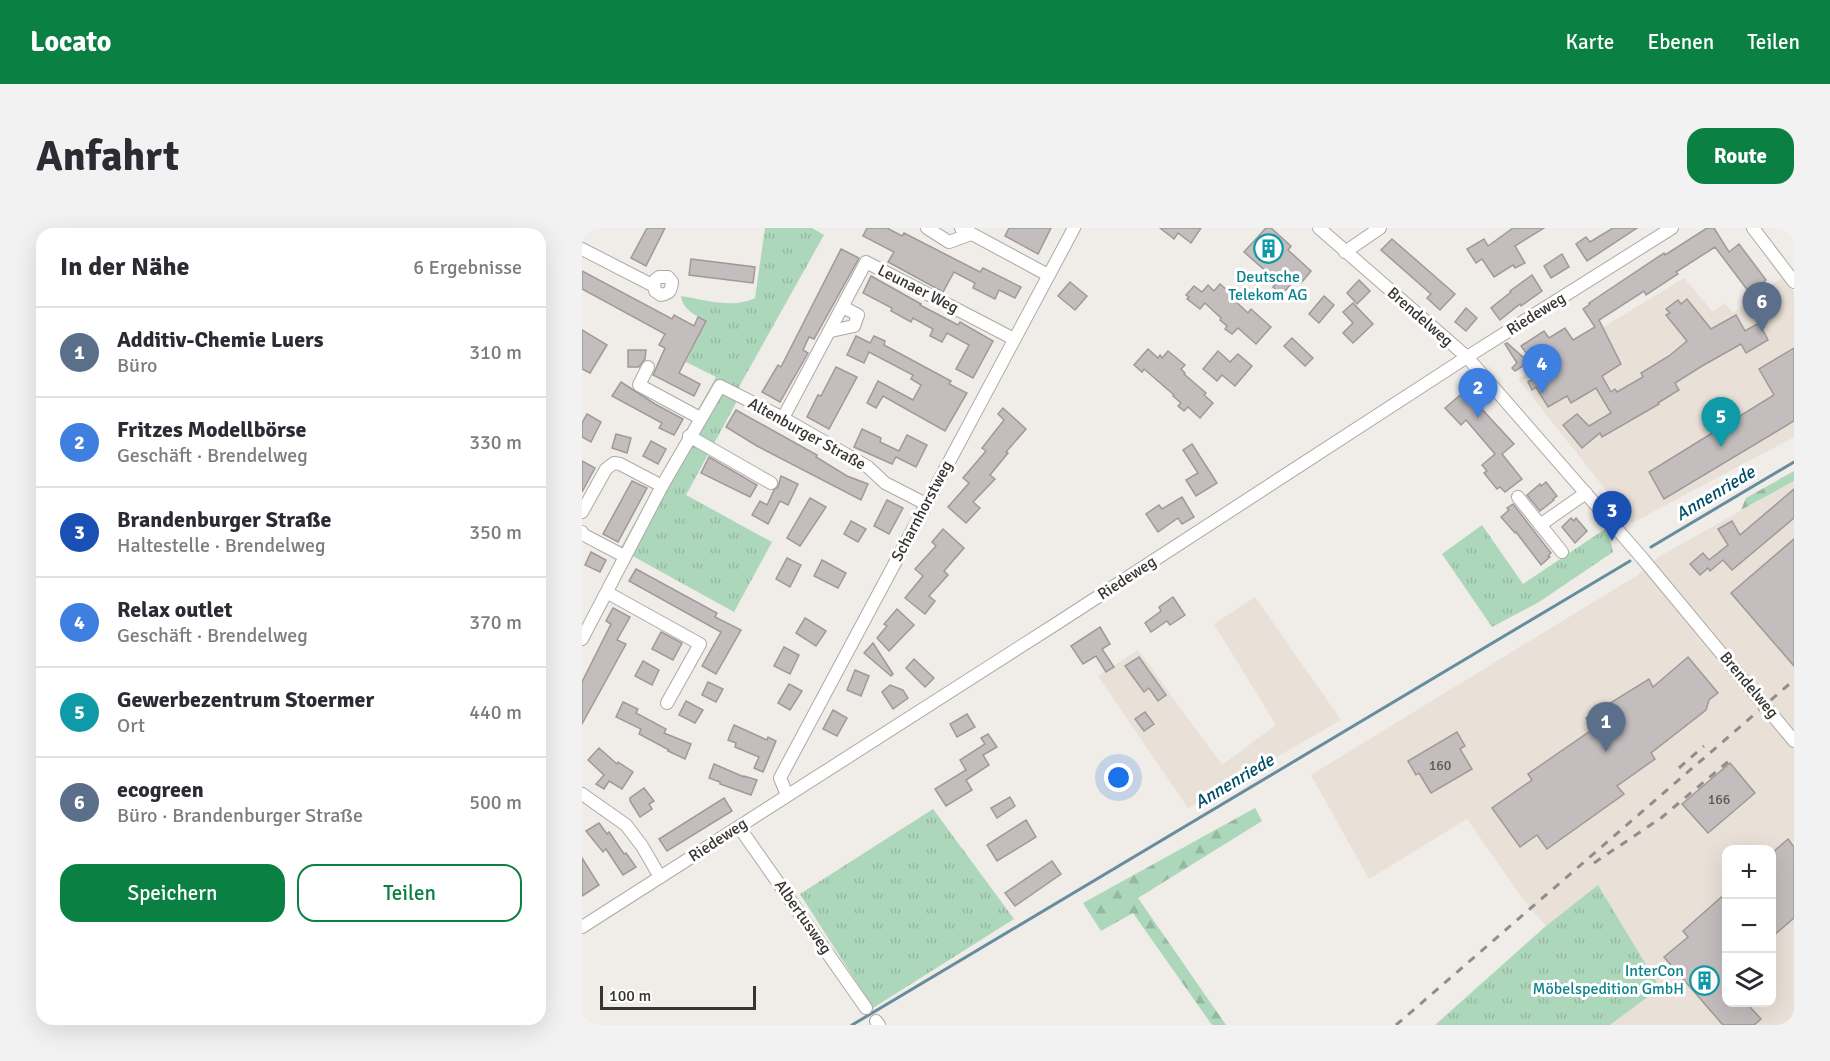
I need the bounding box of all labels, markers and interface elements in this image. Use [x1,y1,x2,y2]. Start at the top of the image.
text: Locato [30,25,111,59]
text: Karte [1565,29,1614,55]
text: Ebenen [1647,29,1714,55]
text: Teilen [1747,29,1800,55]
button: Route [1687,128,1794,184]
text: Anfahrt [36,131,179,182]
building icon: Deutsche Telekom AG [1252,233,1284,265]
text: In der Nähe [60,251,190,283]
text: 6 Ergebnisse [413,255,522,280]
street label: Leunaer Weg [874,260,962,318]
place label: Deutsche Telekom AG [1228,267,1308,305]
pin: 6 [1742,282,1782,332]
street label: Brendelweg [1383,283,1457,351]
street label: Riedeweg [1503,288,1569,340]
text: Additiv-Chemie Luers [117,326,324,353]
text: 1 [74,340,85,365]
text: 310 m [469,340,522,365]
pin: 4 [1522,344,1562,394]
text: Büro [117,353,157,378]
pin: 2 [1458,368,1498,418]
street label: Altenburger Straße [745,393,869,475]
pin: 5 [1702,398,1740,447]
text: Fritzes Modellbörse [117,416,306,443]
text: 2 [74,430,85,455]
text: 330 m [469,430,522,455]
text: Geschäft · Brendelweg [117,443,308,468]
street label: Scharnhorstweg [887,457,957,565]
water label: Annenriede [1671,460,1760,525]
pin: 3 [1592,492,1632,541]
text: Brandenburger Straße [117,506,331,533]
text: 3 [74,520,85,545]
text: 350 m [469,520,522,545]
text: Haltestelle · Brendelweg [117,533,326,558]
street label: Riedeweg [1094,552,1160,604]
text: Relax outlet [117,596,232,623]
text: 4 [74,610,85,635]
text: 370 m [469,610,522,635]
text: Geschäft · Brendelweg [117,623,308,648]
street label: Brendelweg [1715,648,1783,722]
text: Gewerbezentrum Stoermer [117,686,374,713]
text: 5 [74,700,85,725]
text: 440 m [469,700,522,725]
pin: 1 [1586,702,1626,752]
text: Ort [117,713,145,738]
water label: Annenriede [1190,748,1279,813]
house number: 160 [1429,757,1451,774]
your location [1104,763,1133,792]
text: ecogreen [117,776,204,803]
text: 6 [74,790,85,815]
text: 500 m [469,790,522,815]
house number: 166 [1708,791,1730,808]
text: Büro · Brandenburger Straße [117,803,363,828]
street label: Riedeweg [685,814,751,866]
map controls [1722,845,1776,1007]
button: + [1722,845,1776,899]
button: Speichern [60,864,285,922]
button: Teilen [297,864,522,922]
street label: Albertusweg [770,876,836,958]
button: − [1722,899,1776,953]
button: layers [1722,953,1776,1007]
place label: InterCon Möbelspedition GmbH [1533,961,1684,999]
building icon: InterCon Möbelspedition GmbH [1689,964,1721,996]
scale bar [600,983,756,1010]
text: 100 m [609,986,651,1006]

